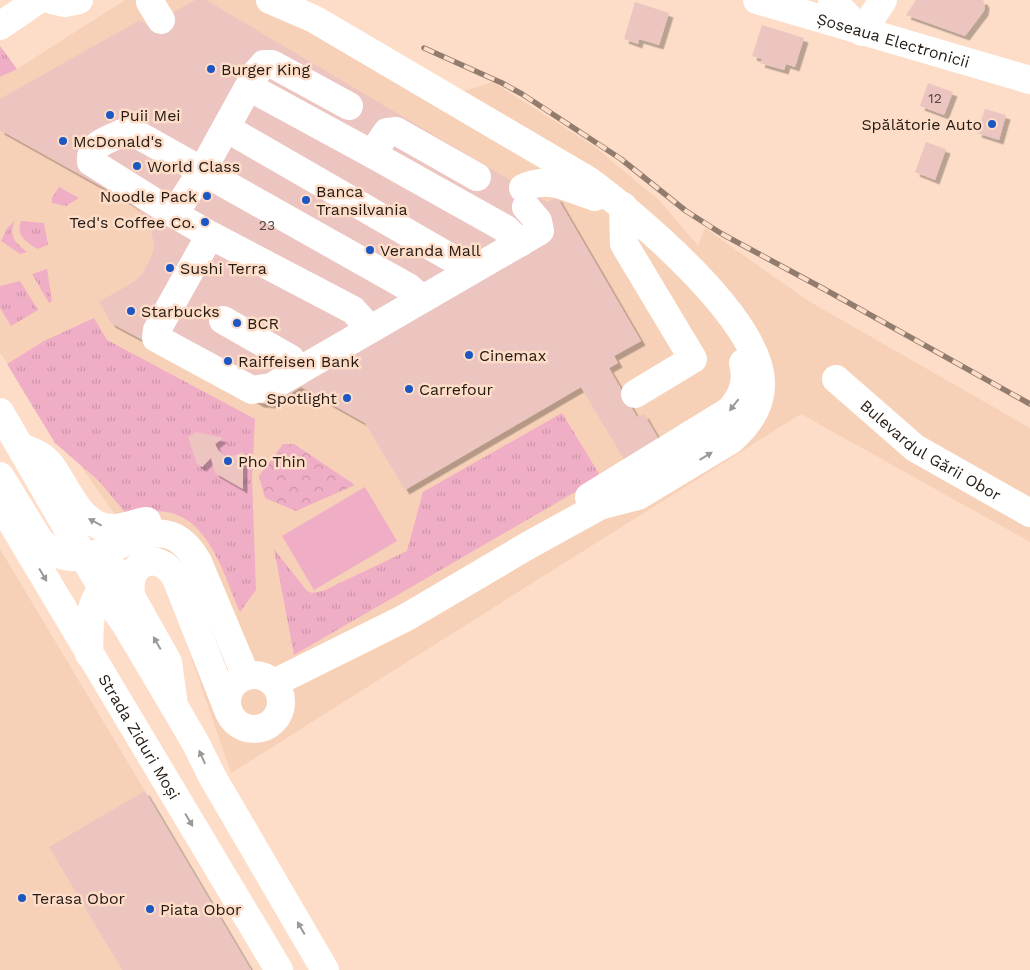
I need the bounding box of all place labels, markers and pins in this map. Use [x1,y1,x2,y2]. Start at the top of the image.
place label: Burger King [221,60,310,79]
marker: Burger King [205,63,217,75]
place label: Puii Mei [120,106,181,125]
marker: Puii Mei [104,109,116,121]
place label: Spălătorie Auto [861,115,982,134]
marker: Spălătorie Auto [986,118,998,130]
place label: McDonald's [73,132,163,151]
marker: McDonald's [57,135,69,147]
place label: World Class [147,157,240,176]
marker: World Class [131,160,143,172]
place label: Banca Transilvania [316,182,407,219]
place label: Noodle Pack [100,187,197,206]
marker: Noodle Pack [201,190,213,202]
marker: Banca Transilvania [300,194,312,206]
place label: Ted's Coffee Co. [69,213,195,232]
marker: Ted's Coffee Co. [199,216,211,228]
place label: Veranda Mall [380,241,481,260]
marker: Veranda Mall [364,244,376,256]
place label: Sushi Terra [180,259,267,278]
marker: Sushi Terra [164,262,176,274]
place label: Starbucks [141,302,220,321]
marker: Starbucks [125,305,137,317]
place label: BCR [247,314,279,333]
marker: BCR [231,317,243,329]
place label: Cinemax [479,346,546,365]
marker: Cinemax [463,349,475,361]
place label: Raiffeisen Bank [238,352,359,371]
marker: Raiffeisen Bank [222,355,234,367]
place label: Carrefour [419,380,494,399]
marker: Carrefour [403,383,415,395]
place label: Spotlight [266,389,337,408]
marker: Spotlight [341,392,353,404]
place label: Pho Thin [238,452,306,471]
marker: Pho Thin [222,455,234,467]
place label: Terasa Obor [32,889,126,908]
marker: Terasa Obor [16,892,28,904]
place label: Piata Obor [160,900,242,919]
marker: Piata Obor [144,903,156,915]

